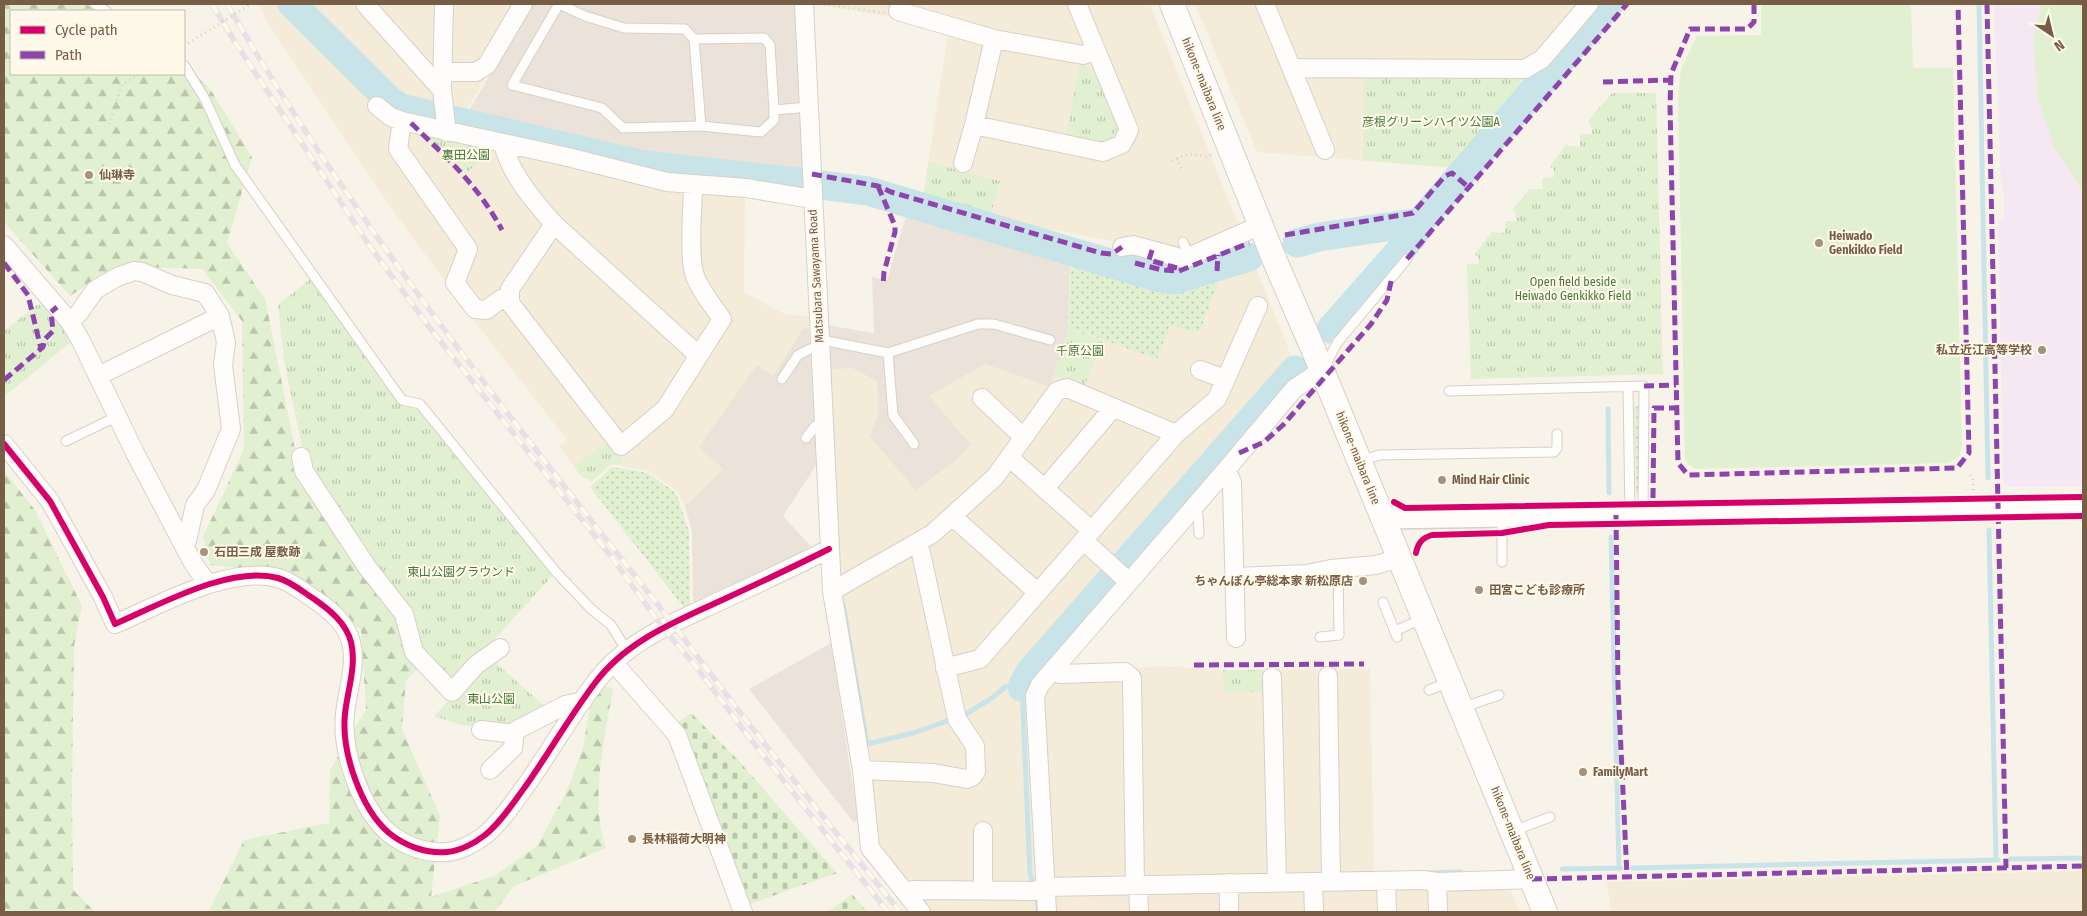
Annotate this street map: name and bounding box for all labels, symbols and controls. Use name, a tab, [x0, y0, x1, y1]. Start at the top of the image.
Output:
legend	[10, 10, 185, 75]
north arrow	[2027, 10, 2077, 60]
text: Cycle path	[55, 21, 118, 39]
street label: hikone-maibara line	[1179, 35, 1229, 133]
text: N	[2051, 36, 2067, 55]
text: Path	[55, 46, 82, 64]
park label: 彦根グリーンハイツ公園A	[1362, 115, 1500, 129]
park label: 裏田公園	[442, 148, 490, 162]
place label: 仙琳寺	[99, 168, 135, 182]
marker: 仙琳寺	[83, 169, 95, 181]
street label: Matsubara Sawayama Road	[806, 209, 826, 343]
place label: Heiwado Genkikko Field	[1829, 229, 1903, 257]
marker: Heiwado Genkikko Field	[1813, 237, 1825, 249]
park label: Open field beside Heiwado Genkikko Field	[1515, 275, 1631, 303]
place label: 私立近江高等学校	[1936, 343, 2032, 357]
park label: 千原公園	[1056, 344, 1104, 358]
marker: 私立近江高等学校	[2036, 344, 2048, 356]
street label: hikone-maibara line	[1333, 409, 1383, 507]
place label: Mind Hair Clinic	[1452, 473, 1530, 487]
marker: Mind Hair Clinic	[1436, 474, 1448, 486]
place label: 石田三成 屋敷跡	[214, 545, 301, 559]
marker: 石田三成 屋敷跡	[198, 546, 210, 558]
park label: 東山公園グラウンド	[407, 565, 515, 579]
place label: ちゃんぽん亭総本家 新松原店	[1195, 574, 1353, 588]
marker: ちゃんぽん亭総本家 新松原店	[1357, 575, 1369, 587]
place label: 田宮こども診療所	[1489, 583, 1585, 597]
marker: 田宮こども診療所	[1473, 584, 1485, 596]
park label: 東山公園	[467, 692, 515, 706]
place label: FamilyMart	[1593, 765, 1649, 779]
marker: FamilyMart	[1577, 766, 1589, 778]
street label: hikone-maibara line	[1488, 784, 1538, 882]
place label: 長林稲荷大明神	[642, 832, 726, 846]
marker: 長林稲荷大明神	[626, 833, 638, 845]

